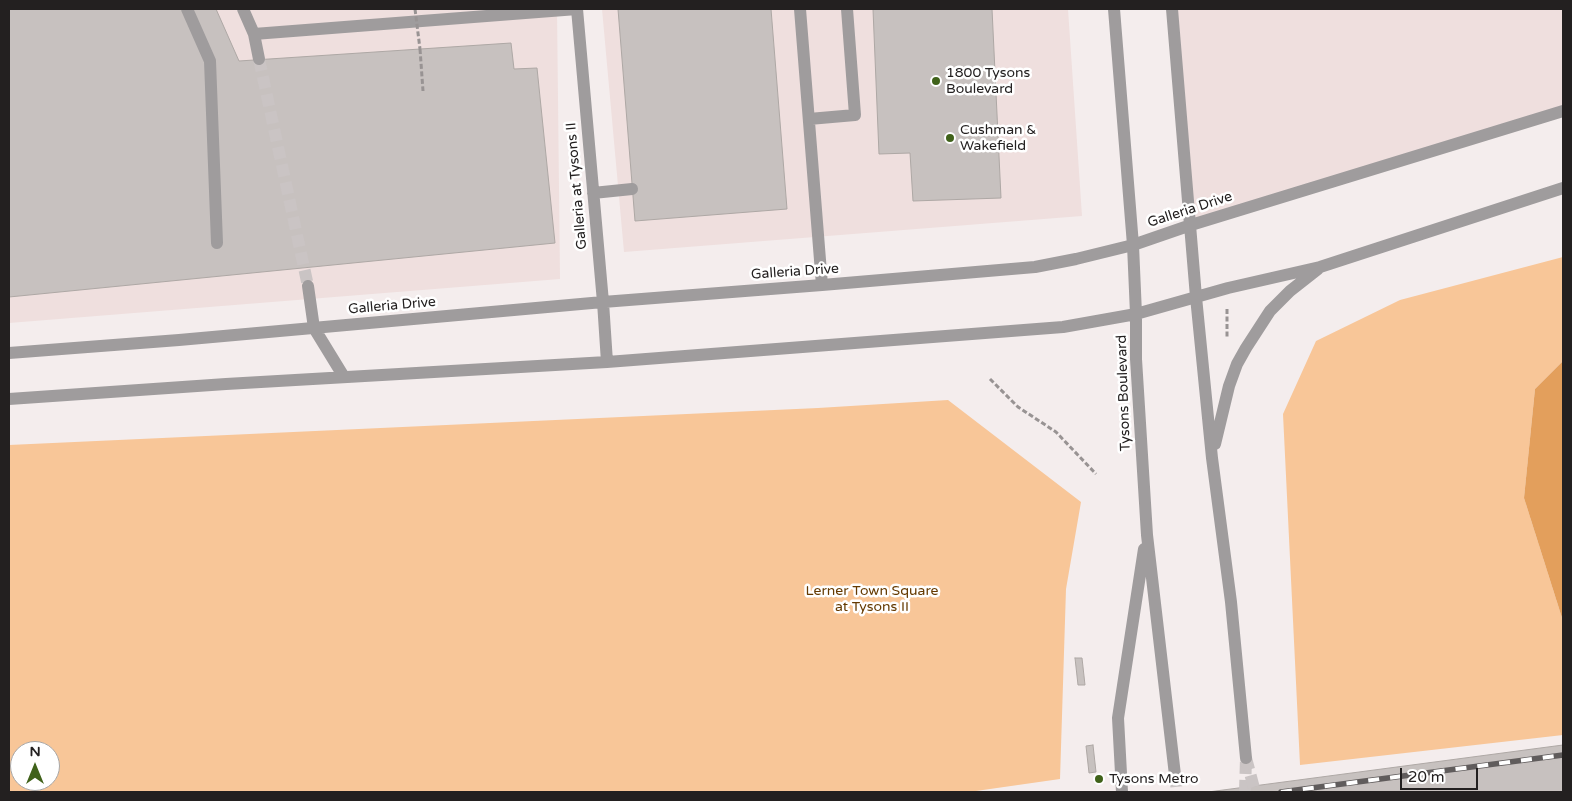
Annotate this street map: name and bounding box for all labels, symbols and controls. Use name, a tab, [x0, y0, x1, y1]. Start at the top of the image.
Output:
place label: 1800 Tysons Boulevard	[946, 65, 1030, 98]
marker: 1800 Tysons Boulevard	[930, 75, 942, 87]
street label: Galleria at Tysons II	[563, 122, 591, 250]
place label: Cushman & Wakefield	[960, 122, 1036, 154]
marker: Cushman & Wakefield	[944, 132, 956, 144]
street label: Galleria Drive	[1145, 188, 1235, 232]
street label: Galleria Drive	[750, 261, 840, 283]
street label: Galleria Drive	[347, 294, 437, 318]
street label: Tysons Boulevard	[1114, 335, 1134, 451]
park label: Lerner Town Square at Tysons II	[805, 583, 939, 616]
north arrow	[10, 741, 60, 791]
text: N	[29, 743, 41, 760]
scale bar	[1402, 758, 1480, 790]
text: 20 m	[1408, 768, 1445, 786]
place label: Tysons Metro	[1109, 771, 1198, 787]
marker: Tysons Metro	[1093, 773, 1105, 785]

